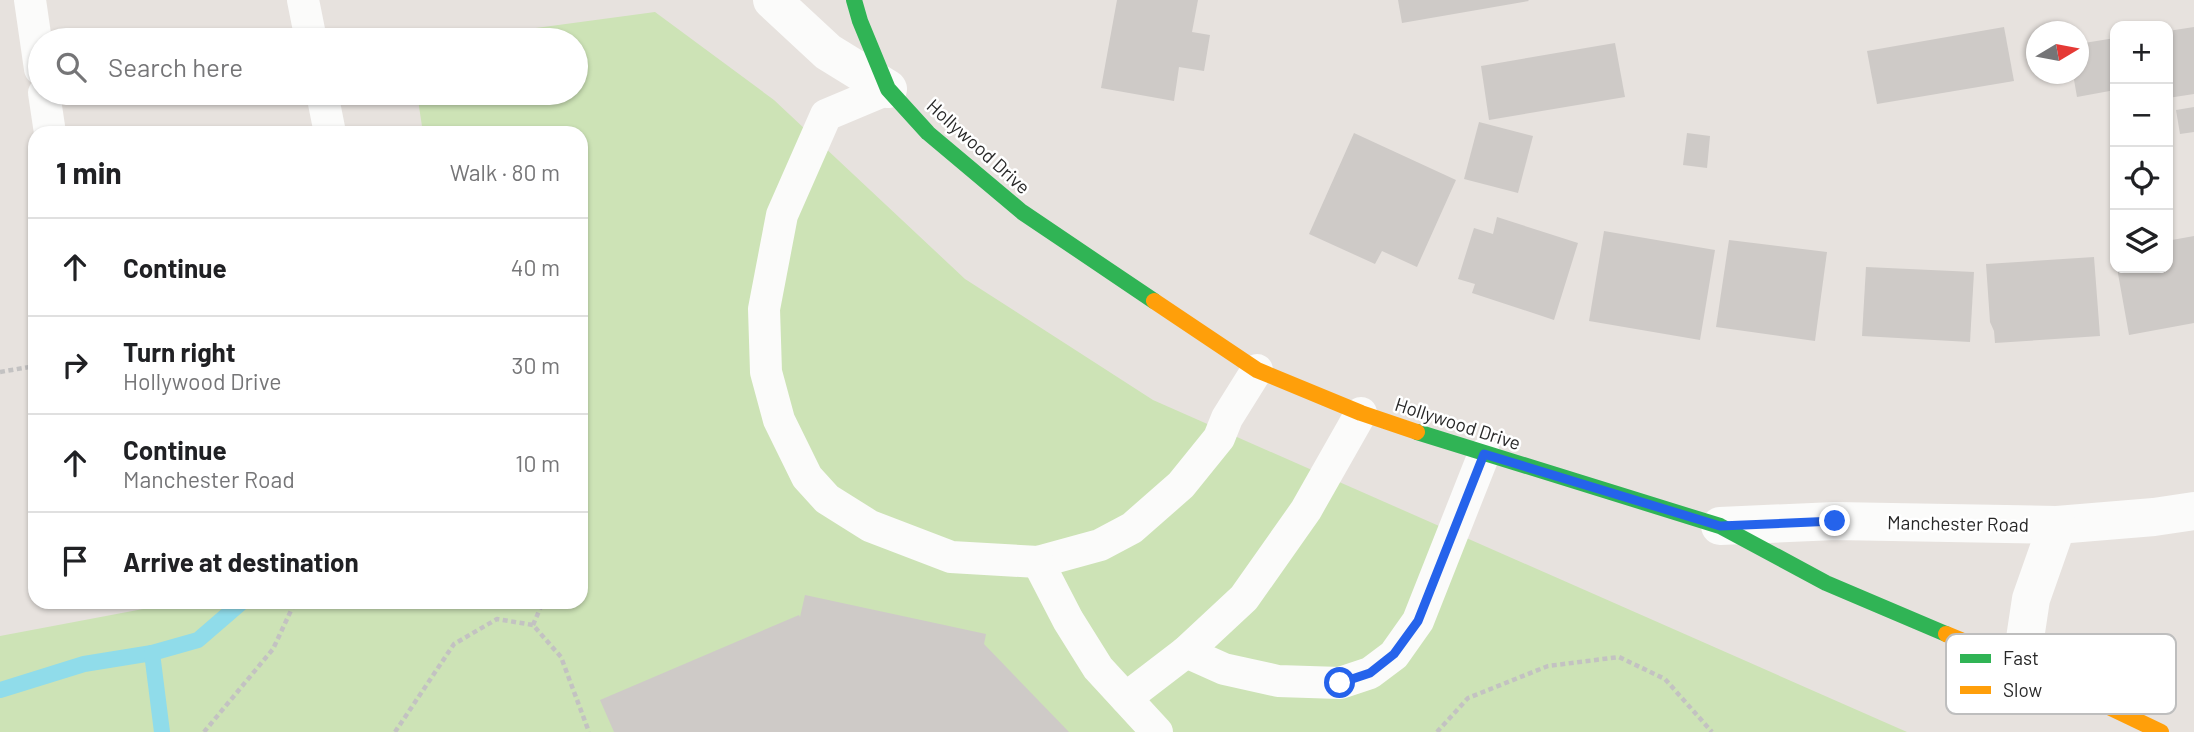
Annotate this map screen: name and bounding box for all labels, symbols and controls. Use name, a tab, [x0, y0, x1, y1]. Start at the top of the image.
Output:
north arrow	[2026, 21, 2089, 84]
map controls	[2110, 21, 2173, 273]
button: +	[2110, 21, 2173, 84]
search box	[28, 28, 588, 105]
icon: search	[52, 48, 90, 86]
text: Search here	[108, 51, 243, 82]
button: −	[2110, 84, 2173, 147]
street label: Hollywood Drive	[923, 94, 1035, 198]
button: locate	[2110, 147, 2173, 210]
text: 1 min	[56, 154, 122, 190]
text: Walk · 80 m	[450, 158, 560, 186]
button: layers	[2110, 210, 2173, 273]
icon: ahead	[56, 248, 94, 286]
text: Continue	[123, 252, 227, 283]
text: 40 m	[511, 253, 560, 281]
text: Turn right	[123, 336, 236, 367]
icon: right	[56, 346, 94, 384]
text: 30 m	[512, 351, 560, 379]
text: Hollywood Drive	[123, 367, 281, 395]
street label: Hollywood Drive	[1392, 392, 1524, 454]
text: Continue	[123, 434, 227, 465]
icon: ahead	[56, 444, 94, 482]
text: 10 m	[515, 449, 560, 477]
text: Manchester Road	[123, 465, 295, 493]
route end	[1819, 505, 1850, 536]
street label: Manchester Road	[1887, 510, 2029, 536]
icon: arrive	[56, 542, 94, 580]
text: Arrive at destination	[123, 546, 359, 577]
legend	[1946, 634, 2176, 714]
text: Fast	[2003, 646, 2039, 669]
route start	[1324, 667, 1355, 698]
text: Slow	[2003, 678, 2042, 701]

